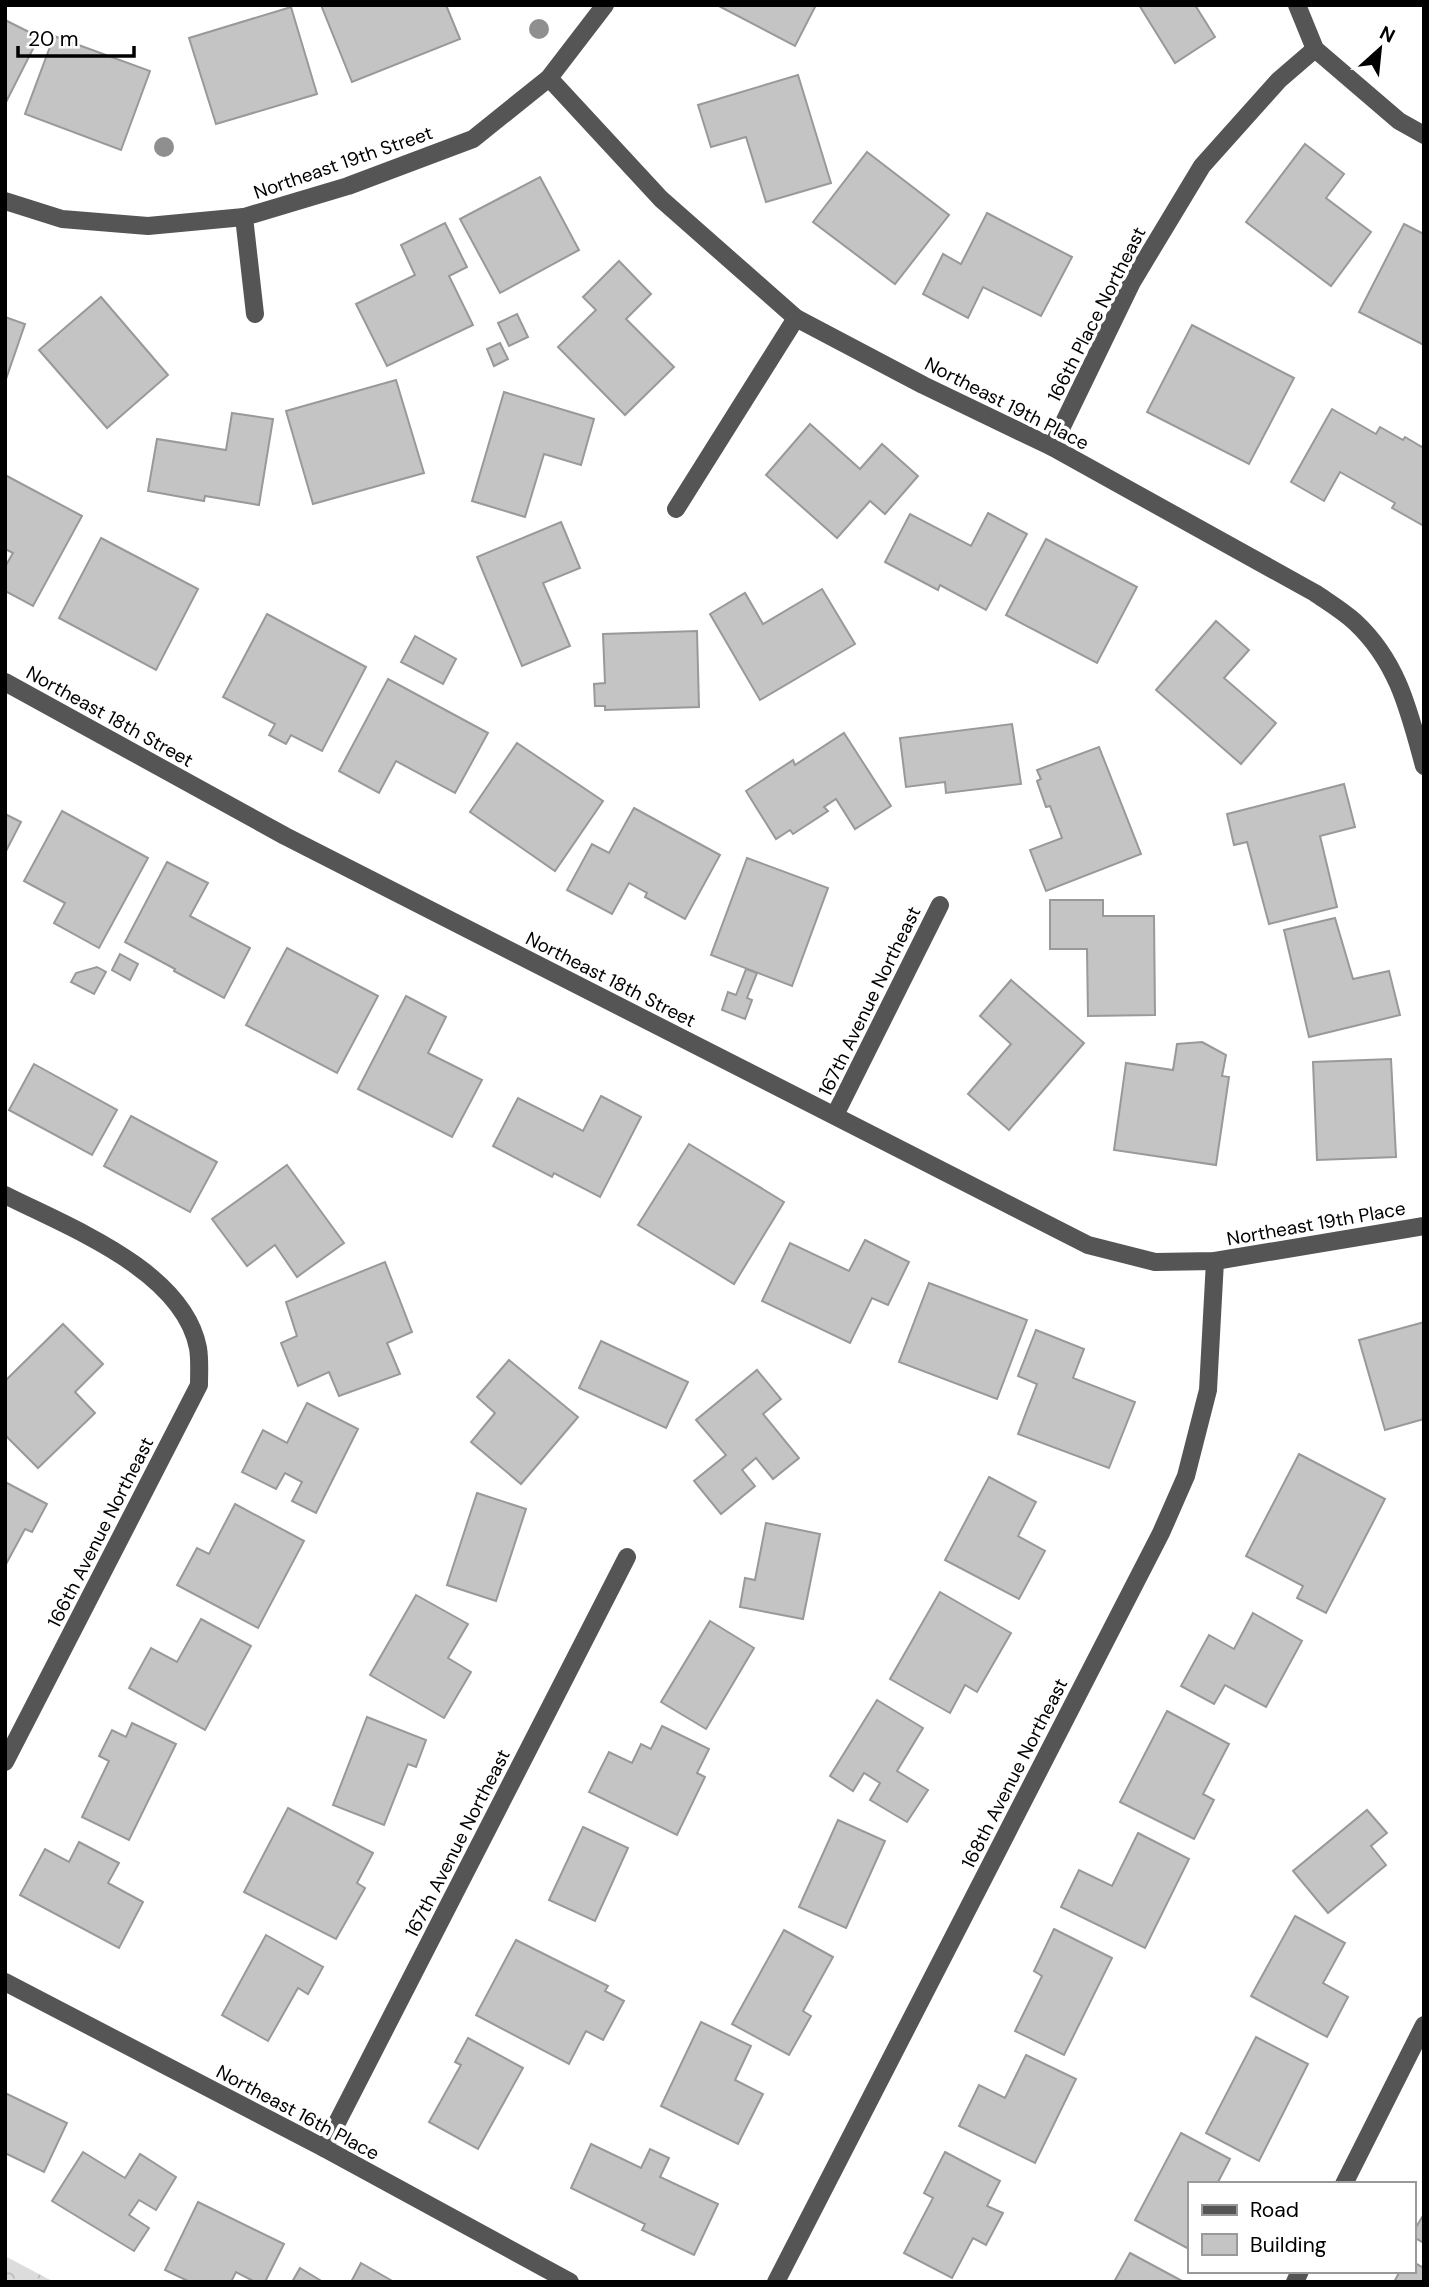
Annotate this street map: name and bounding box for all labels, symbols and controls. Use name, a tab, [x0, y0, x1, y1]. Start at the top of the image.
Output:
scale bar	[18, 14, 133, 58]
north arrow	[1345, 14, 1415, 84]
text: N	[1376, 20, 1399, 49]
text: 20 m	[28, 25, 79, 53]
street label: Northeast 19th Street	[250, 120, 436, 205]
street label: 166th Place Northeast	[1041, 223, 1151, 406]
street label: Northeast 19th Place	[920, 351, 1093, 456]
street label: Northeast 18th Street	[22, 660, 198, 773]
street label: 167th Avenue Northeast	[813, 902, 926, 1100]
street label: Northeast 18th Street	[522, 926, 700, 1033]
street label: Northeast 19th Place	[1225, 1195, 1407, 1252]
street label: 166th Avenue Northeast	[42, 1433, 159, 1632]
street label: 168th Avenue Northeast	[956, 1674, 1073, 1872]
street label: 167th Avenue Northeast	[399, 1745, 516, 1942]
street label: Northeast 16th Place	[212, 2059, 384, 2166]
legend	[1188, 2182, 1415, 2273]
text: Road	[1250, 2196, 1299, 2224]
text: Building	[1250, 2231, 1327, 2259]

